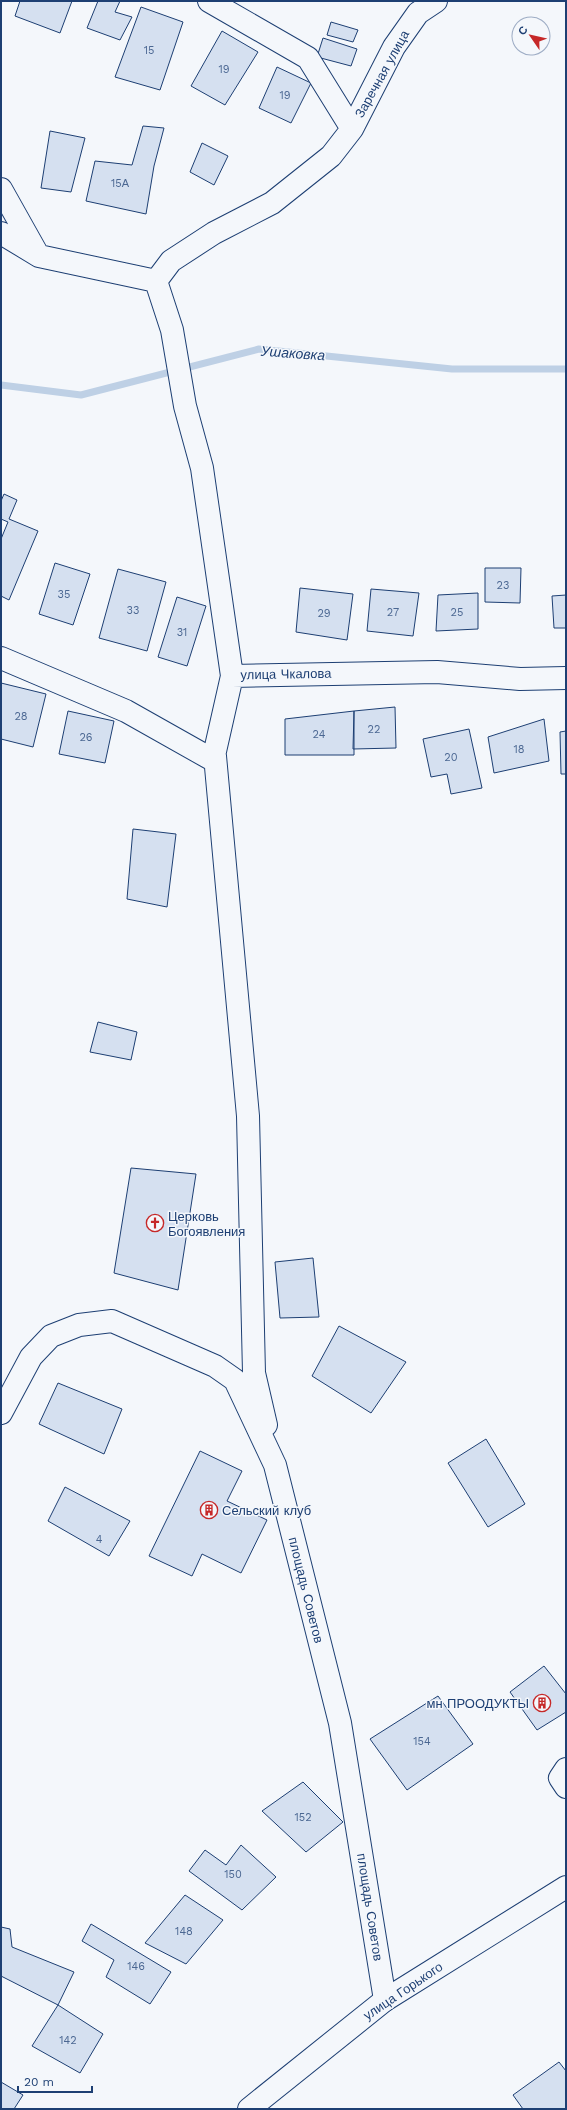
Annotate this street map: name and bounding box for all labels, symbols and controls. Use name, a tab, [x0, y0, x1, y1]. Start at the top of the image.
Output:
north arrow	[511, 16, 551, 56]
text: С	[516, 24, 531, 38]
street label: Заречная улица	[352, 27, 413, 120]
house number: 15	[144, 44, 154, 57]
house number: 19	[218, 63, 230, 76]
house number: 19	[279, 89, 291, 102]
house number: 15А	[111, 177, 130, 190]
water label: Ушаковка	[259, 343, 326, 363]
house number: 23	[497, 579, 509, 592]
house number: 35	[58, 588, 70, 601]
house number: 33	[127, 604, 139, 617]
house number: 27	[387, 606, 399, 619]
house number: 25	[451, 606, 463, 619]
house number: 29	[317, 607, 331, 620]
house number: 31	[177, 626, 187, 639]
street label: улица Чкалова	[240, 666, 332, 682]
house number: 28	[14, 710, 28, 723]
house number: 22	[368, 723, 380, 736]
house number: 24	[313, 728, 326, 741]
house number: 26	[79, 731, 93, 744]
house number: 18	[513, 743, 525, 756]
house number: 20	[444, 751, 458, 764]
place label: Церковь Богоявления	[168, 1209, 245, 1239]
church icon: Церковь Богоявления	[145, 1213, 165, 1233]
building icon: Сельский клуб	[199, 1500, 219, 1520]
place label: Сельский клуб	[222, 1503, 311, 1518]
house number: 4	[96, 1533, 103, 1546]
street label: площадь Советов	[286, 1535, 326, 1645]
building icon: мн ПРООДУКТЫ	[532, 1693, 552, 1713]
place label: мн ПРООДУКТЫ	[427, 1696, 529, 1711]
house number: 154	[413, 1735, 431, 1748]
house number: 152	[294, 1811, 312, 1824]
street label: площадь Советов	[354, 1852, 386, 1962]
house number: 150	[224, 1868, 242, 1881]
house number: 148	[175, 1925, 193, 1938]
street label: улица Горького	[361, 1959, 445, 2023]
house number: 146	[127, 1960, 145, 1973]
house number: 142	[59, 2034, 77, 2047]
scale bar	[18, 2068, 92, 2094]
text: 20 m	[24, 2075, 54, 2089]

